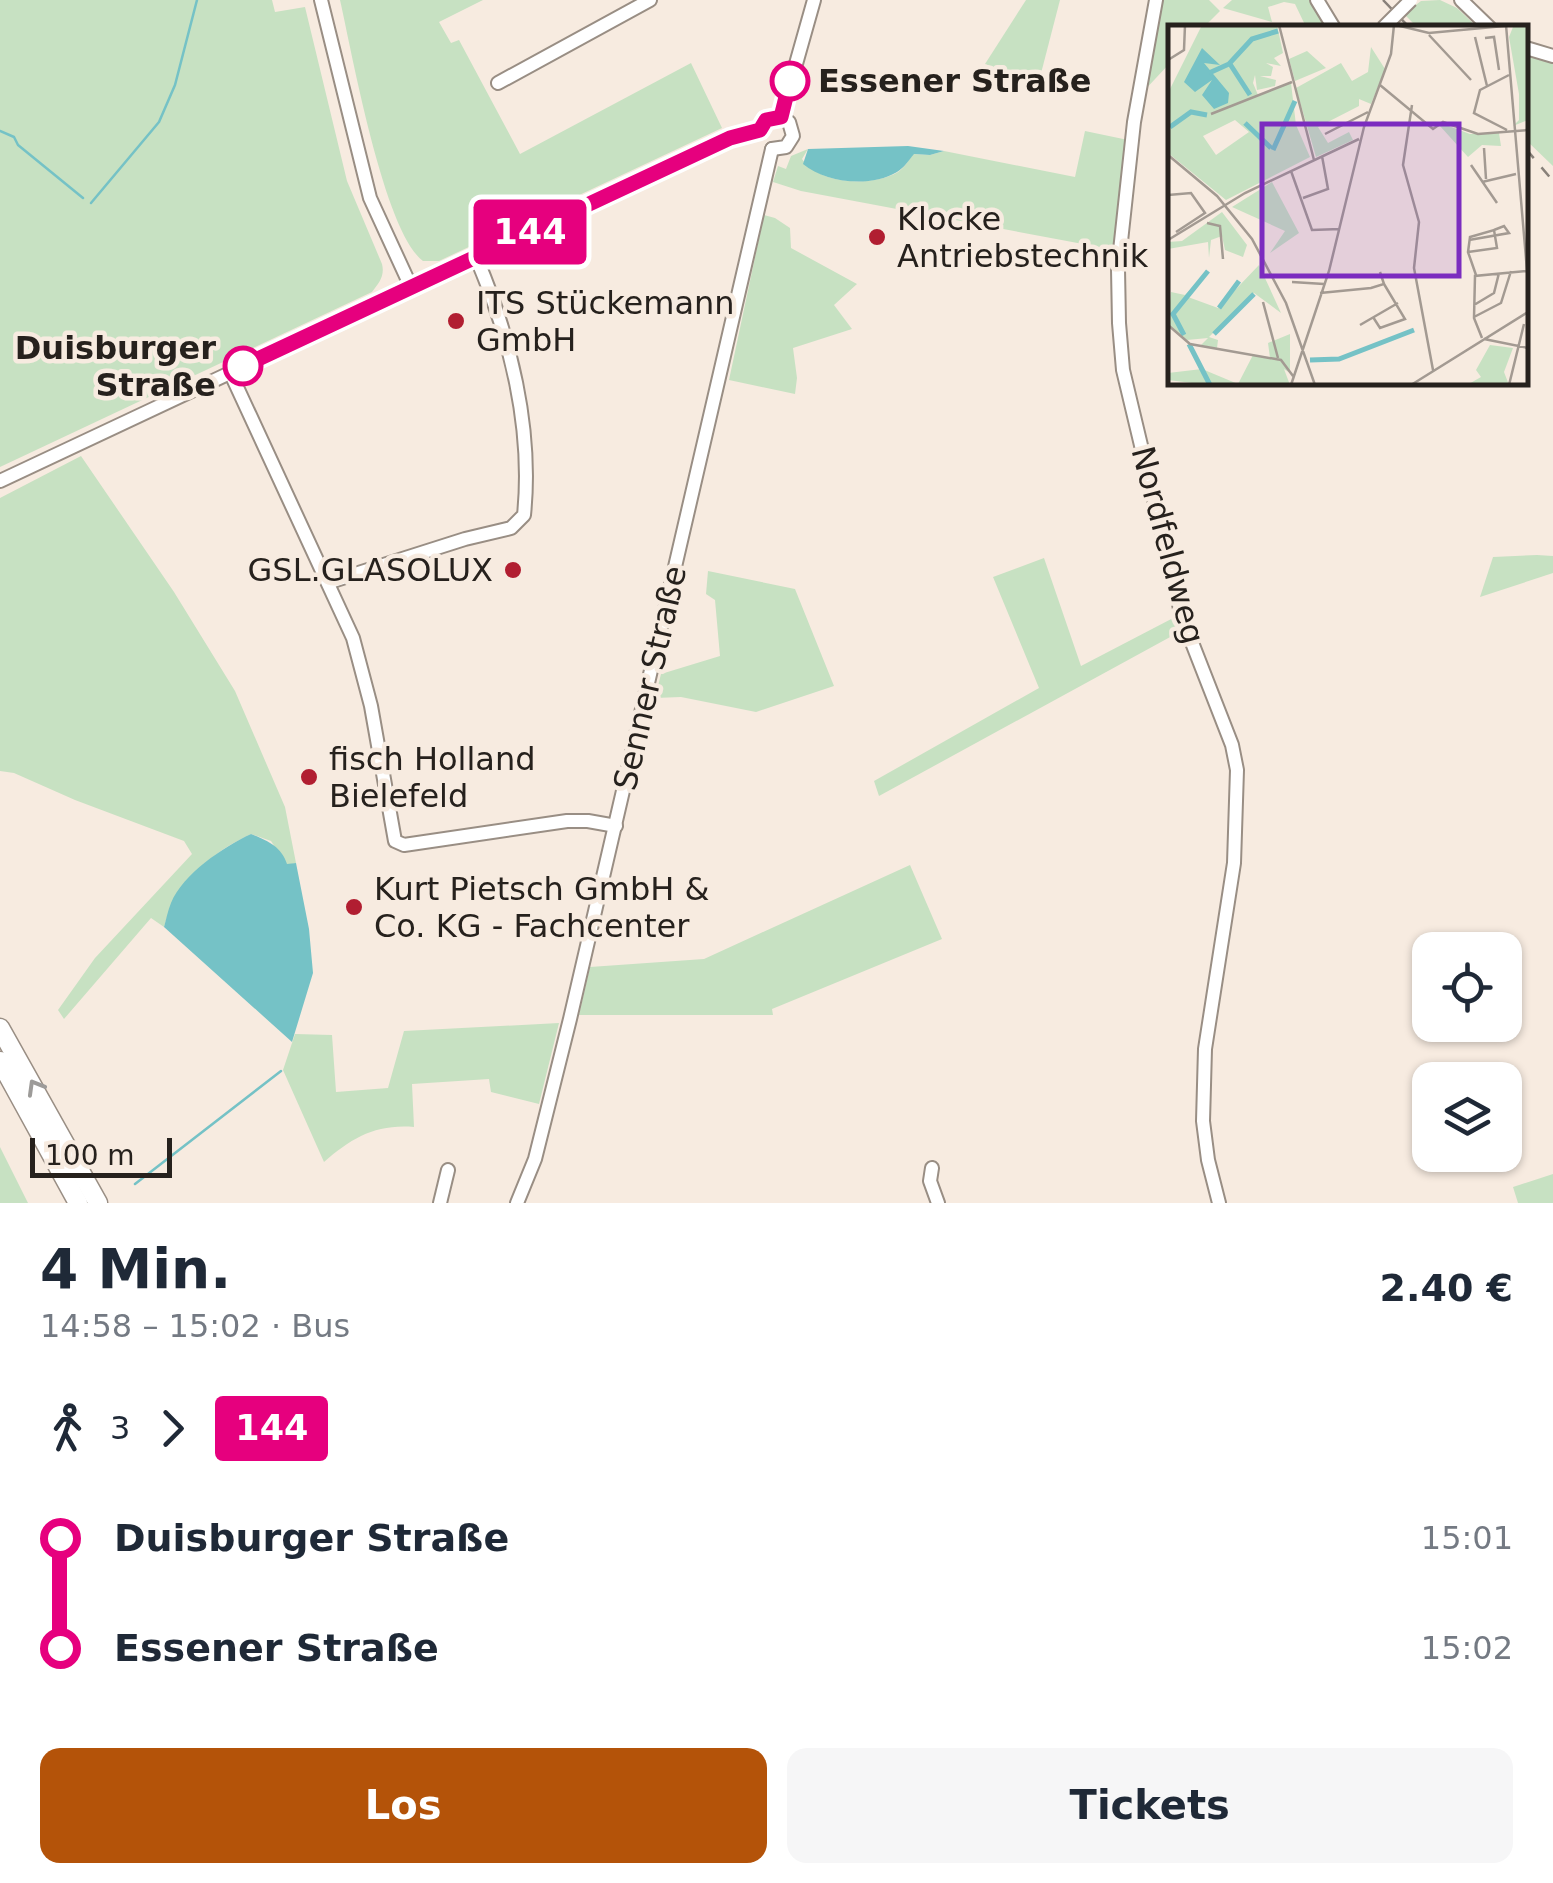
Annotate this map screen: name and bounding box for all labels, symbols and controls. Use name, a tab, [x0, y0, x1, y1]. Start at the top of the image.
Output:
inset map	[1168, 25, 1528, 385]
marker: Essener Straße	[771, 62, 809, 100]
place label: Essener Straße	[818, 62, 1092, 100]
line badge: 144	[472, 200, 588, 264]
place label: Klocke Antriebstechnik	[897, 200, 1149, 275]
text: 144	[493, 212, 567, 252]
marker: Klocke Antriebstechnik	[866, 226, 888, 248]
place label: ITS Stückemann GmbH	[476, 284, 735, 359]
marker: ITS Stückemann GmbH	[445, 310, 467, 332]
place label: Duisburger Straße	[15, 329, 216, 404]
marker: Duisburger Straße	[224, 347, 262, 385]
street label: Nordfeldweg	[1123, 442, 1213, 648]
place label: GSL.GLASOLUX	[248, 551, 493, 589]
marker: GSL.GLASOLUX	[502, 559, 524, 581]
street label: Senner Straße	[606, 562, 694, 794]
place label: fisch Holland Bielefeld	[329, 740, 536, 815]
marker: fisch Holland Bielefeld	[298, 766, 320, 788]
place label: Kurt Pietsch GmbH & Co. KG - Fachcenter	[374, 870, 709, 945]
marker: Kurt Pietsch GmbH & Co. KG - Fachcenter	[343, 896, 365, 918]
map controls	[1412, 932, 1522, 1172]
button: locate	[1412, 932, 1522, 1042]
button: layers	[1412, 1062, 1522, 1172]
one-way arrow	[28, 1079, 48, 1097]
scale bar	[30, 1133, 172, 1178]
text: 100 m	[45, 1139, 135, 1172]
text: 4 Min.	[40, 1237, 231, 1301]
text: 2.40 €	[1380, 1266, 1513, 1310]
text: 14:58 – 15:02 · Bus	[40, 1307, 350, 1345]
icon: walk	[40, 1401, 95, 1456]
icon: forward	[145, 1401, 200, 1456]
text: 144	[235, 1408, 308, 1448]
text: 3	[110, 1409, 130, 1447]
text: Duisburger Straße	[114, 1516, 509, 1560]
text: 15:01	[1421, 1519, 1513, 1557]
text: Essener Straße	[114, 1626, 439, 1670]
text: 15:02	[1421, 1629, 1513, 1667]
button: Los	[40, 1748, 767, 1863]
button: Tickets	[787, 1748, 1513, 1863]

